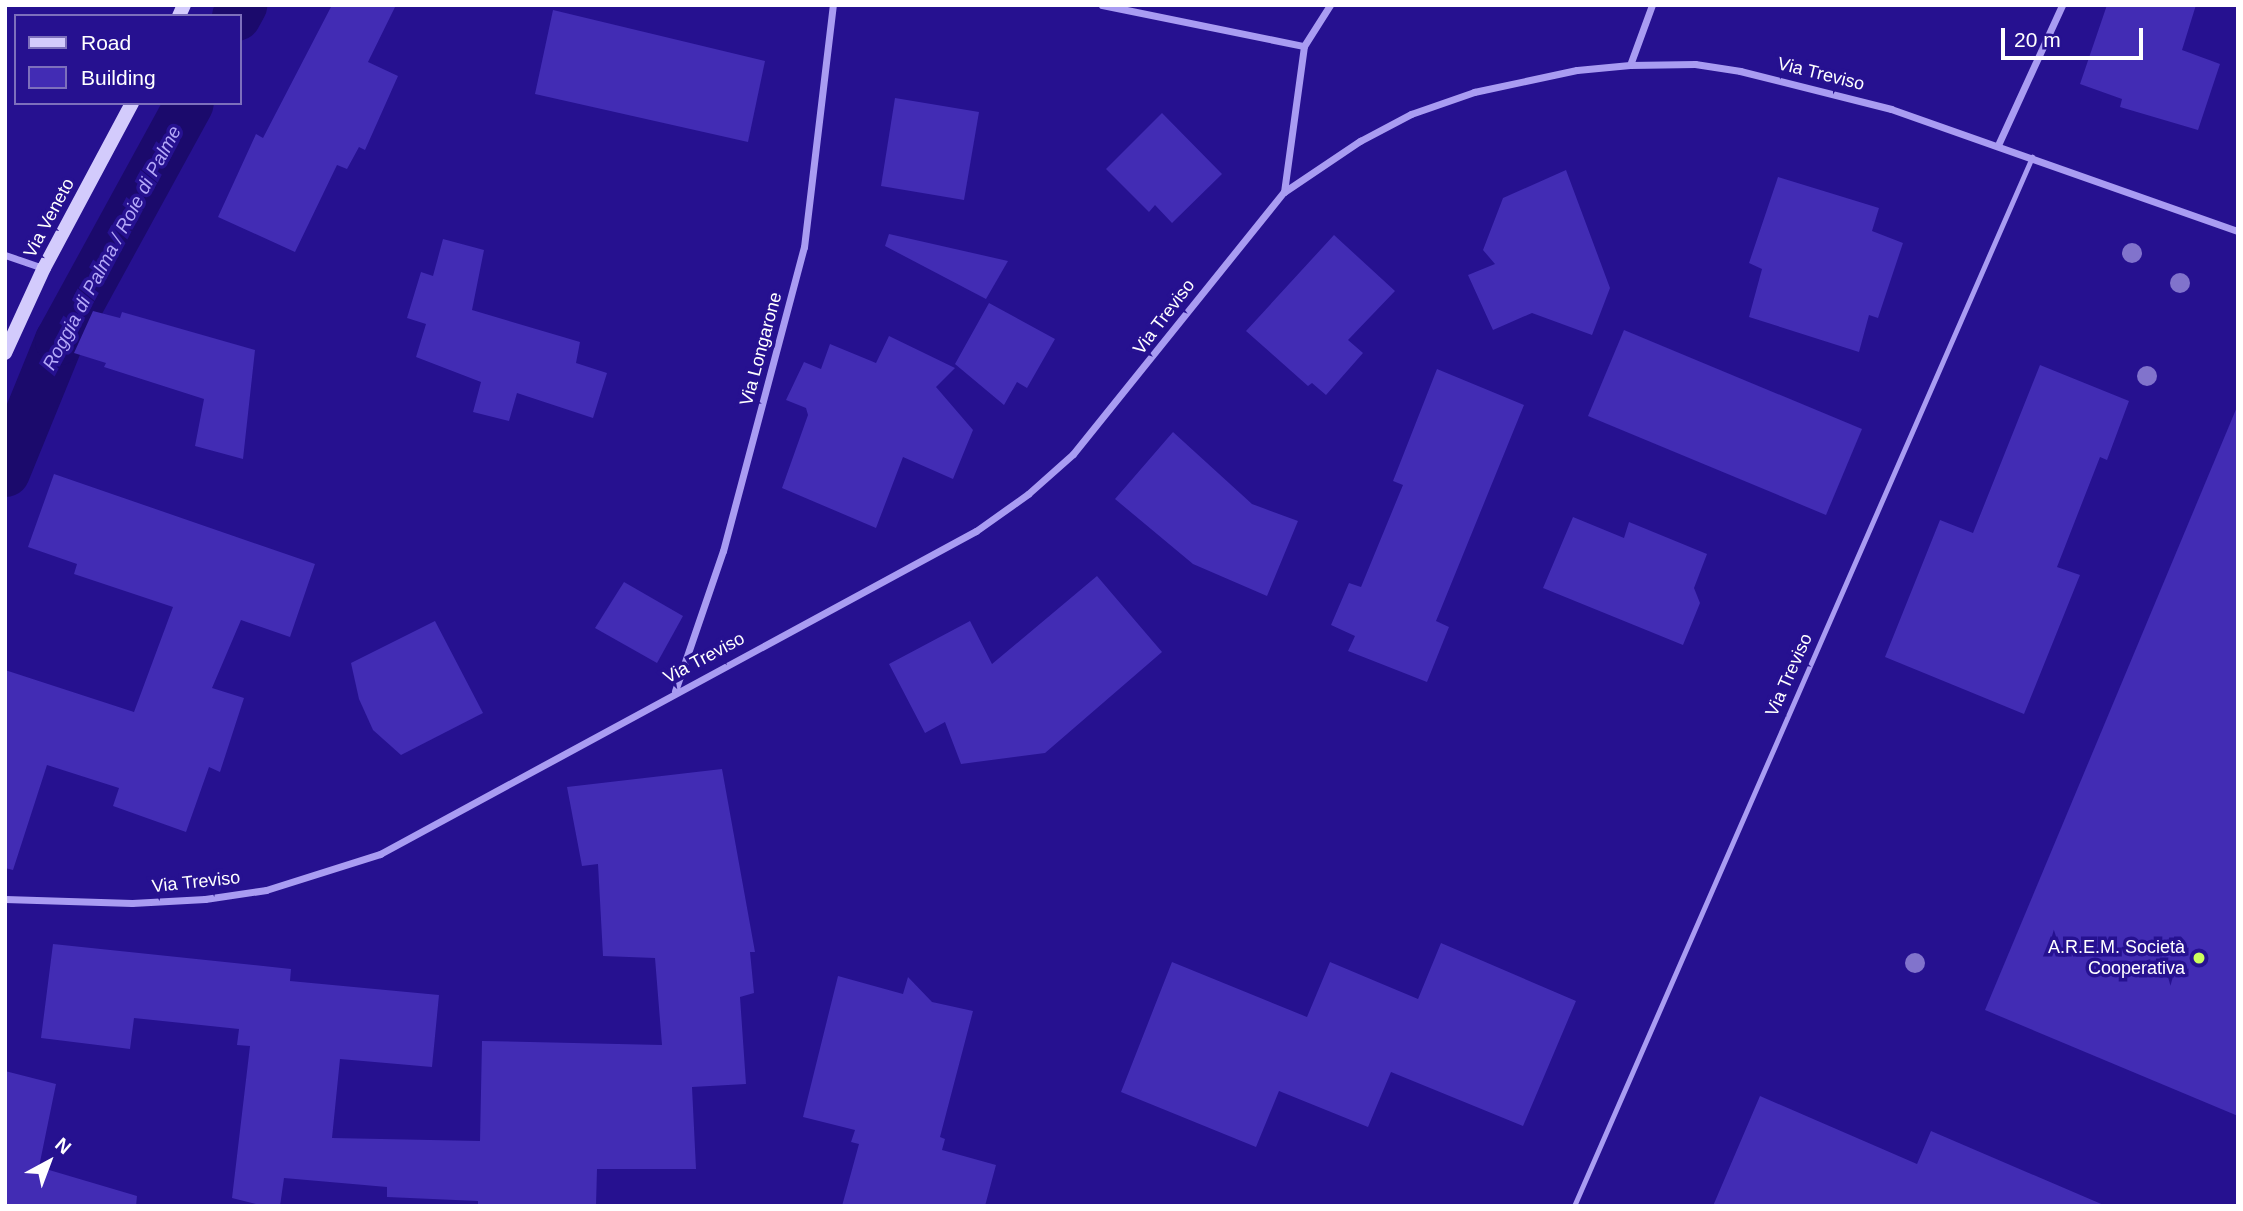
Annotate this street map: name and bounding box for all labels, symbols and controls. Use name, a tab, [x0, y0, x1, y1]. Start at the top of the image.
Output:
legend	[14, 14, 242, 105]
scale bar	[2005, 14, 2147, 58]
text: 20 m	[2014, 28, 2061, 51]
text: Road	[81, 31, 131, 54]
street label: Via Treviso	[1775, 53, 1867, 95]
text: Building	[81, 66, 156, 89]
water label: Roggia di Palma / Roie di Palme	[38, 122, 186, 374]
street label: Via Veneto	[19, 175, 79, 261]
street label: Via Treviso	[1129, 275, 1199, 359]
street label: Via Longarone	[735, 290, 787, 408]
street label: Via Treviso	[660, 628, 748, 688]
street label: Via Treviso	[1761, 630, 1817, 720]
street label: Via Treviso	[151, 867, 241, 897]
place label: A.R.E.M. Società Cooperativa	[2048, 937, 2185, 979]
marker: A.R.E.M. Società Cooperativa	[2191, 950, 2207, 966]
north arrow	[14, 1127, 84, 1197]
text: N	[51, 1133, 75, 1158]

